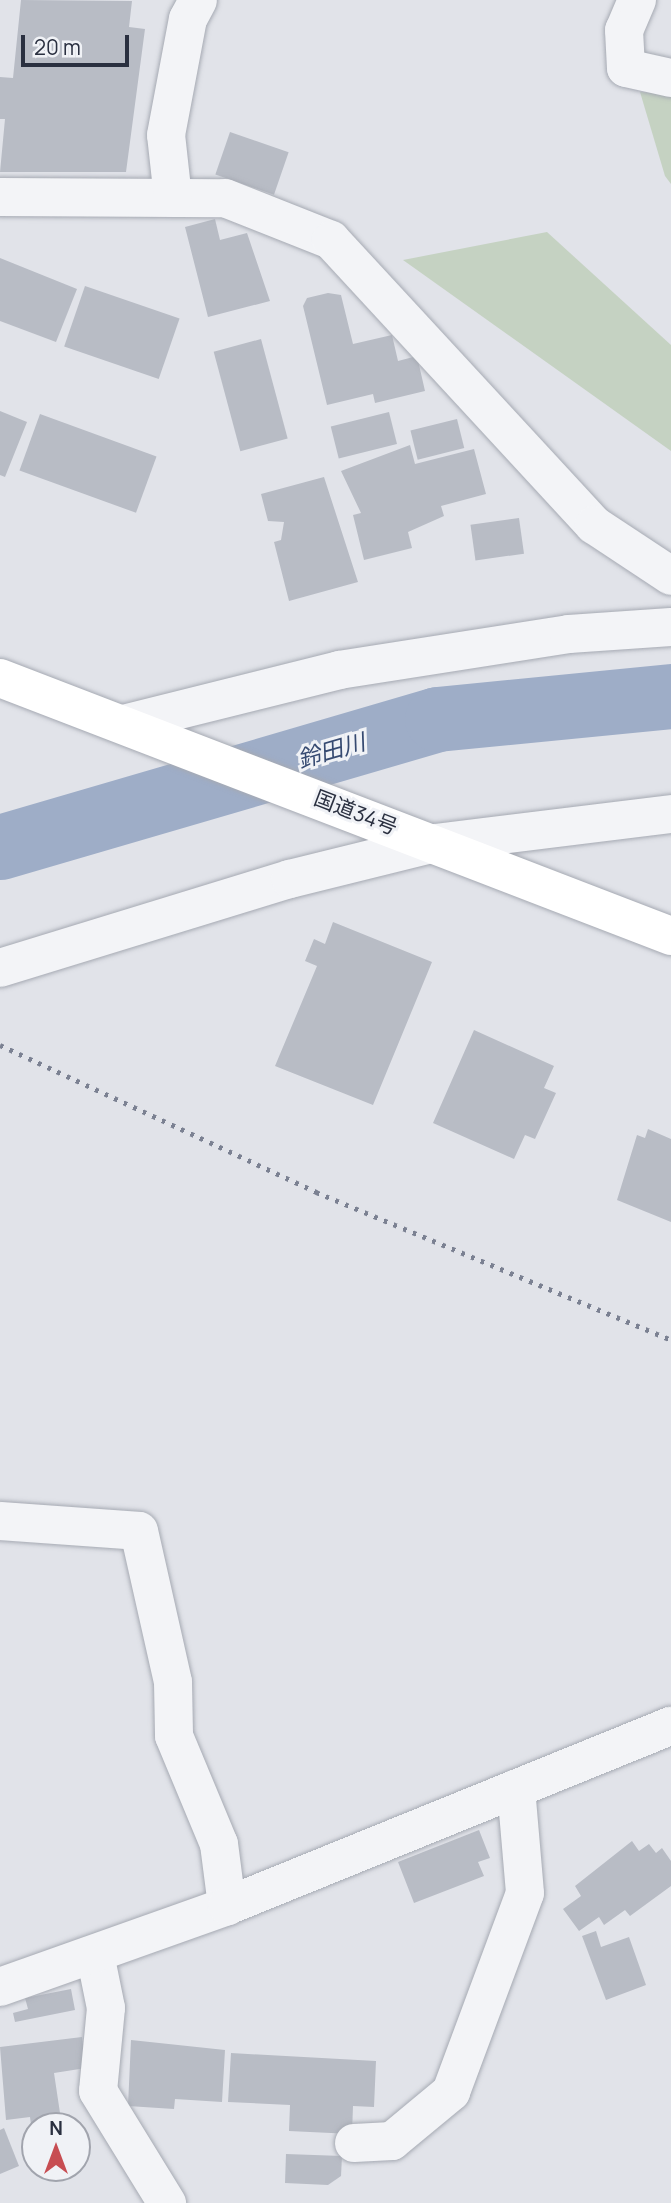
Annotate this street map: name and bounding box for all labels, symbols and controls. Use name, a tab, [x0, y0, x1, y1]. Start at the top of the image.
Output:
scale bar	[24, 21, 133, 65]
text: 20 m	[34, 33, 81, 61]
water label: 鈴田川	[294, 727, 368, 773]
street label: 国道34号	[311, 785, 401, 839]
north arrow	[21, 2112, 91, 2182]
text: N	[49, 2115, 63, 2141]

